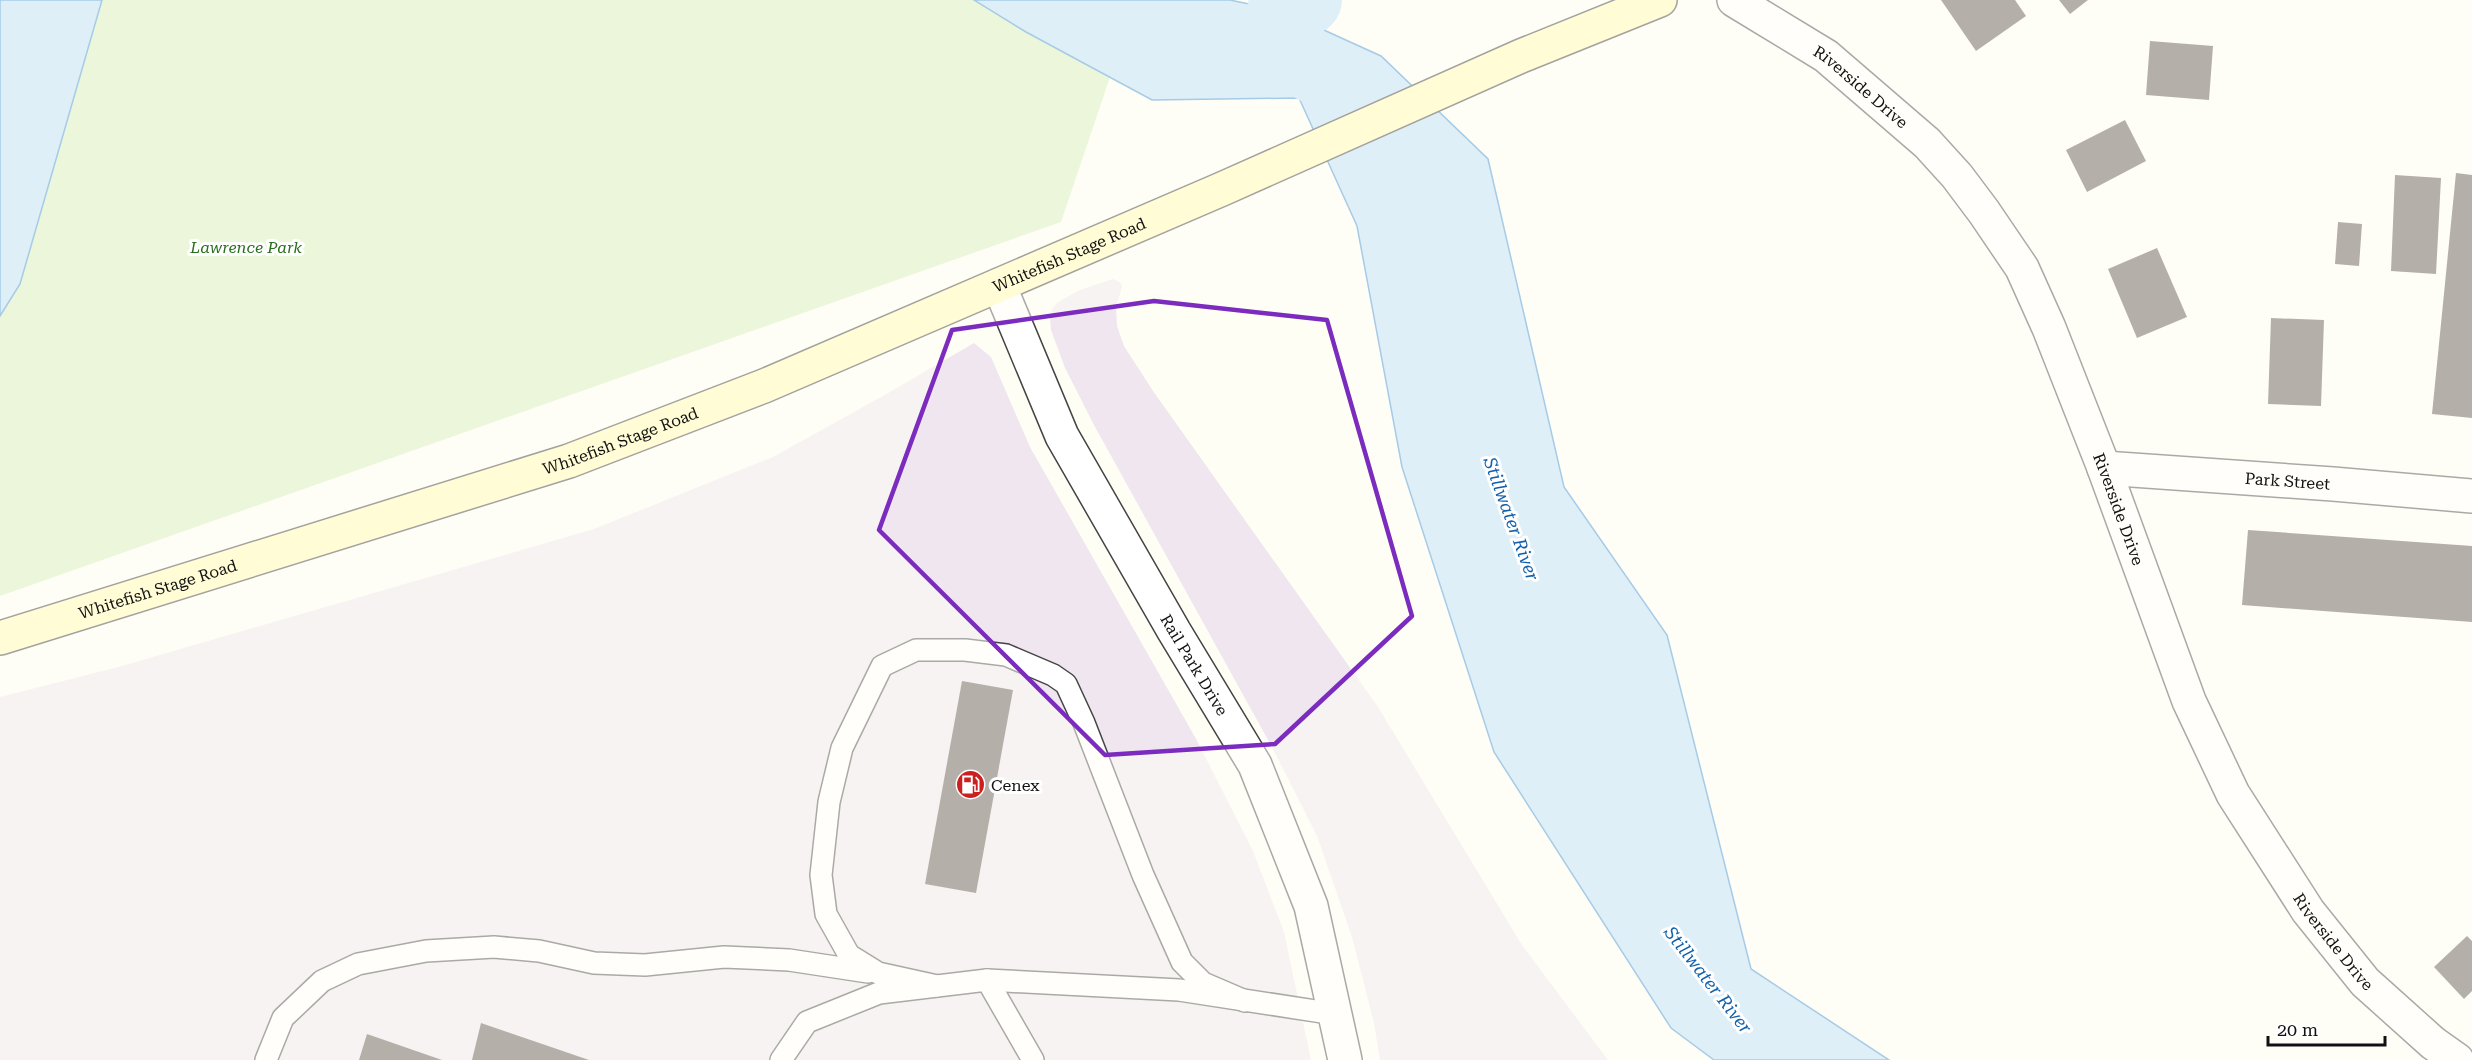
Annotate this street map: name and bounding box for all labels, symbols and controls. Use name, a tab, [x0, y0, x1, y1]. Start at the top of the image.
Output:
street label: Riverside Drive	[1810, 42, 1912, 133]
street label: Whitefish Stage Road	[990, 214, 1149, 296]
park label: Lawrence Park	[189, 238, 302, 257]
street label: Whitefish Stage Road	[540, 403, 701, 479]
street label: Riverside Drive	[2089, 450, 2148, 568]
water label: Stillwater River	[1479, 453, 1544, 584]
street label: Park Street	[2244, 469, 2331, 494]
street label: Whitefish Stage Road	[76, 556, 239, 623]
street label: Rail Park Drive	[1156, 611, 1232, 719]
fuel station icon: Cenex	[954, 769, 986, 801]
place label: Cenex	[991, 776, 1040, 795]
street label: Riverside Drive	[2289, 890, 2377, 995]
water label: Stillwater River	[1660, 921, 1757, 1038]
scale bar	[2268, 1009, 2385, 1047]
text: 20 m	[2277, 1019, 2318, 1040]

